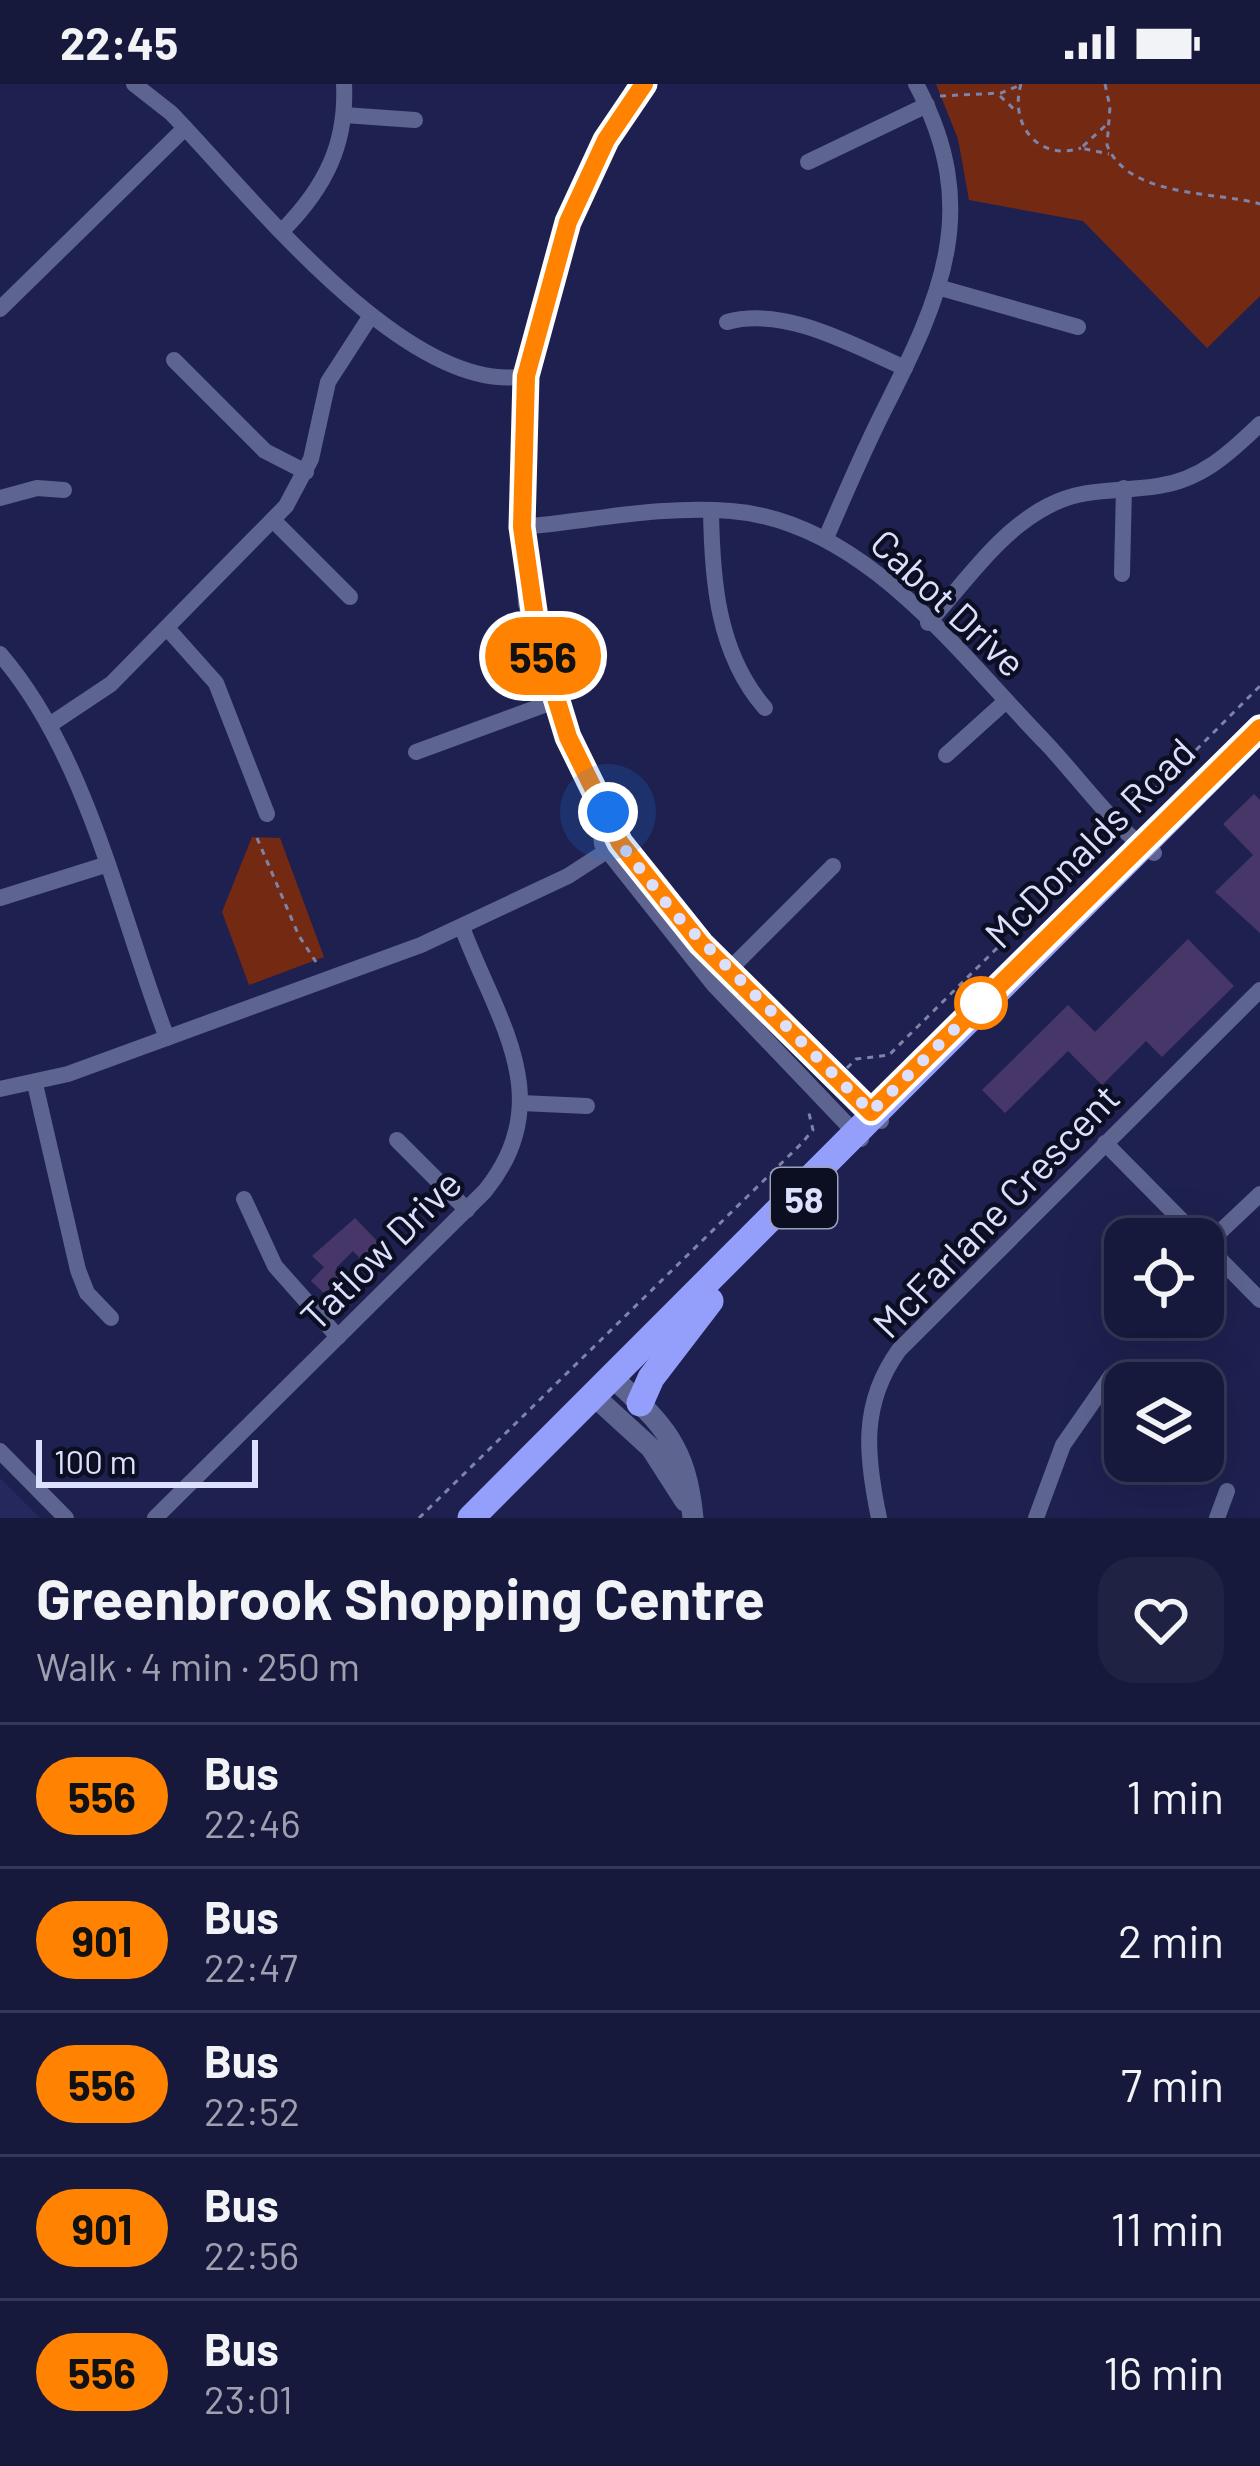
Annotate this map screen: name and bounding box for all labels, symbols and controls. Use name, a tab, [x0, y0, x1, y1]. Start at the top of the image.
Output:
text: 22:45	[60, 15, 178, 69]
street label: Cabot Drive	[862, 519, 1036, 685]
line badge: 556	[474, 617, 612, 695]
text: 556	[509, 631, 577, 681]
street label: McDonalds Road	[974, 727, 1204, 957]
your location	[578, 782, 638, 842]
unlabelled marker	[956, 978, 1006, 1028]
street label: McFarlane Crescent	[862, 1073, 1128, 1347]
street label: Tatlow Drive	[290, 1159, 470, 1339]
road number: 58	[771, 1168, 837, 1228]
map controls	[1104, 1218, 1224, 1482]
button: locate	[1104, 1218, 1224, 1338]
button: layers	[1104, 1362, 1224, 1482]
scale bar	[36, 1434, 258, 1487]
text: 100 m	[54, 1441, 137, 1481]
button: heart	[1098, 1557, 1224, 1683]
text: Greenbrook Shopping Centre	[36, 1563, 765, 1631]
text: Walk · 4 min · 250 m	[36, 1642, 360, 1689]
text: Bus	[204, 1745, 279, 1799]
text: 1 min	[1126, 1769, 1224, 1823]
text: 556	[68, 1771, 136, 1821]
text: 22:46	[204, 1799, 301, 1846]
text: Bus	[204, 1889, 279, 1943]
text: 2 min	[1118, 1913, 1224, 1967]
text: 901	[72, 1915, 132, 1965]
text: 22:47	[204, 1943, 298, 1990]
text: Bus	[204, 2033, 279, 2087]
text: 7 min	[1121, 2057, 1224, 2111]
text: 556	[68, 2059, 136, 2109]
text: 22:52	[204, 2087, 300, 2134]
text: Bus	[204, 2177, 279, 2231]
text: 11 min	[1110, 2201, 1224, 2255]
text: 901	[72, 2203, 132, 2253]
text: 22:56	[204, 2231, 299, 2278]
text: Bus	[204, 2321, 279, 2375]
text: 16 min	[1103, 2345, 1224, 2399]
text: 556	[68, 2347, 136, 2397]
text: 23:01	[204, 2375, 293, 2422]

